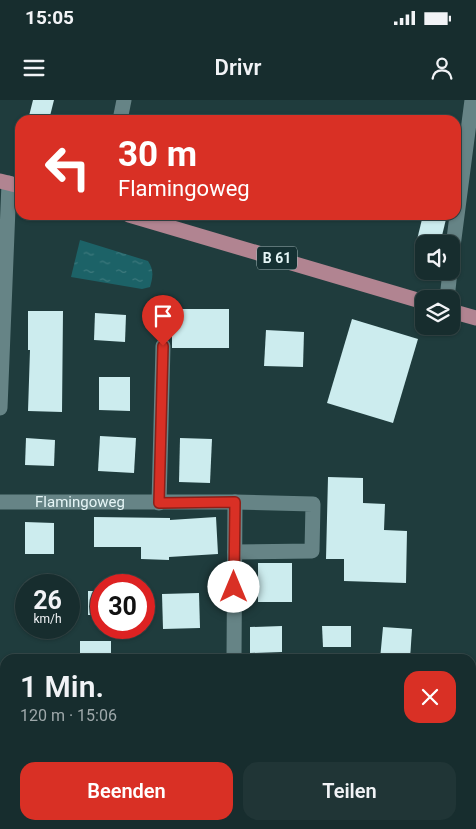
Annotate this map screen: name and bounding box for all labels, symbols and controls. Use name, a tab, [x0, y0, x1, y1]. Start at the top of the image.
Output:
text: 15:05	[25, 6, 74, 29]
icon: menu	[20, 54, 48, 82]
icon: person	[428, 54, 456, 82]
text: Drivr	[215, 55, 261, 80]
text: 30 m	[118, 134, 197, 175]
icon: left	[35, 135, 100, 200]
text: Flamingoweg	[118, 176, 250, 201]
map controls	[415, 235, 460, 335]
button: sound	[415, 235, 460, 280]
road number: B 61	[257, 246, 297, 270]
button: layers	[415, 290, 460, 335]
pin	[142, 295, 184, 346]
icon: arrive	[149, 302, 177, 330]
street label: Flamingoweg	[35, 493, 125, 511]
position arrow	[207, 560, 259, 612]
speed limit sign: 30	[90, 574, 155, 639]
text: 26	[33, 586, 62, 615]
text: km/h	[33, 612, 62, 626]
text: 1 Min.	[20, 669, 104, 704]
button: close	[404, 671, 456, 723]
text: 120 m · 15:06	[20, 706, 117, 725]
button: Beenden	[20, 762, 233, 820]
button: Teilen	[243, 762, 456, 820]

